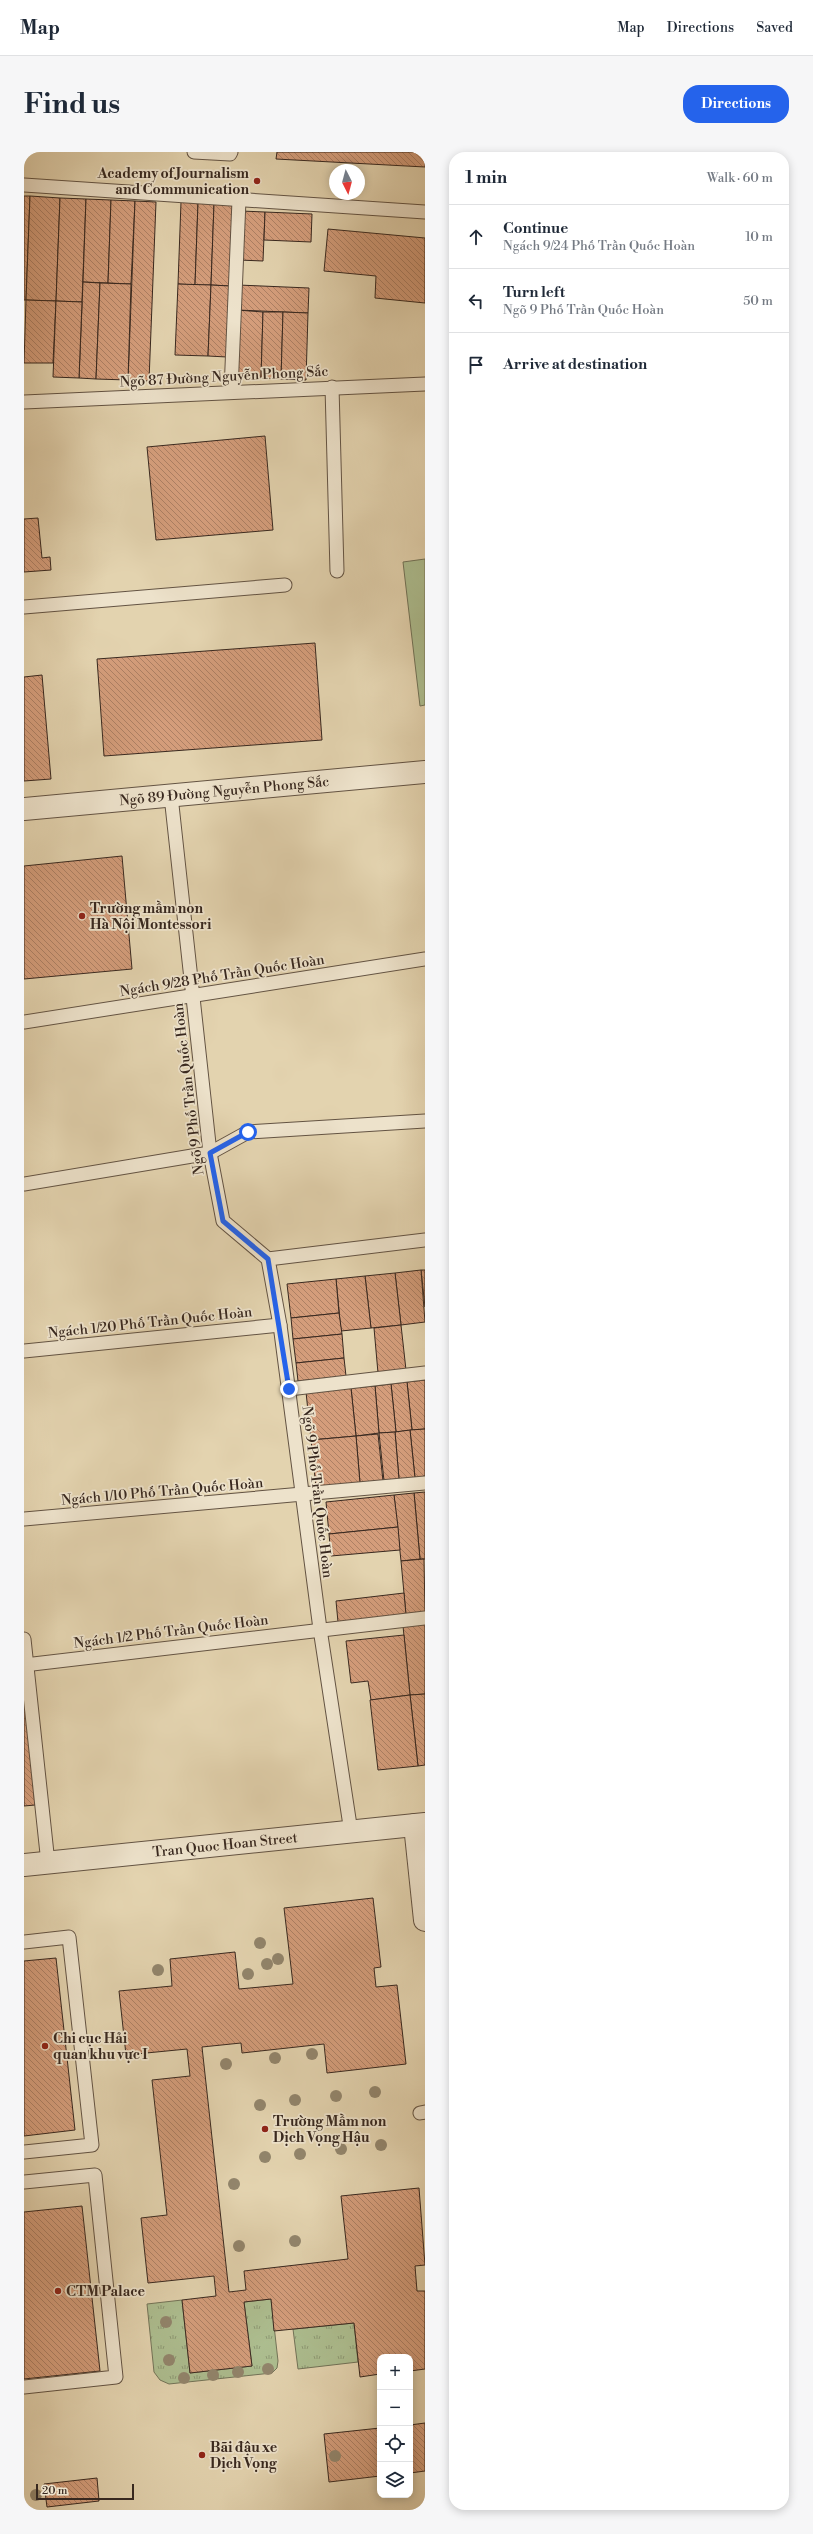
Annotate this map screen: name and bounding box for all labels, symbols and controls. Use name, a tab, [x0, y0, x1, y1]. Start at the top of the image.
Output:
text: Map	[20, 16, 60, 40]
text: Map	[617, 19, 645, 37]
text: Directions	[667, 19, 734, 37]
text: Saved	[756, 19, 793, 37]
button: Directions	[683, 85, 789, 123]
text: Find us	[24, 87, 120, 122]
north arrow	[329, 164, 365, 200]
place label: Academy of Journalism and Communication	[97, 165, 249, 199]
text: 1 min	[465, 167, 507, 189]
text: Walk · 60 m	[707, 170, 773, 186]
marker: Academy of Journalism and Communication	[252, 176, 262, 186]
text: Continue	[503, 219, 568, 238]
icon: ahead	[465, 226, 487, 248]
text: 10 m	[745, 229, 773, 245]
text: Ngách 9/24 Phố Trần Quốc Hoàn	[503, 238, 695, 254]
text: Turn left	[503, 283, 565, 302]
icon: left	[465, 290, 487, 312]
text: 50 m	[743, 293, 773, 309]
text: Ngõ 9 Phố Trần Quốc Hoàn	[503, 302, 664, 318]
icon: arrive	[465, 354, 487, 376]
text: Arrive at destination	[503, 355, 647, 374]
street label: Ngõ 87 Đường Nguyễn Phong Sắc	[119, 363, 329, 391]
street label: Ngõ 89 Đường Nguyễn Phong Sắc	[118, 773, 330, 810]
place label: Trường mầm non Hà Nội Montessori	[90, 900, 212, 934]
marker: Trường mầm non Hà Nội Montessori	[77, 911, 87, 921]
street label: Ngách 9/28 Phố Trần Quốc Hoàn	[119, 951, 326, 1001]
street label: Ngõ 9 Phố Trần Quốc Hoàn	[169, 1001, 208, 1176]
route start	[239, 1123, 257, 1141]
street label: Ngách 1/20 Phố Trần Quốc Hoàn	[47, 1303, 254, 1343]
route end	[280, 1380, 298, 1398]
street label: Ngõ 9 Phố Trần Quốc Hoàn	[298, 1405, 337, 1580]
street label: Ngách 1/10 Phố Trần Quốc Hoàn	[60, 1474, 265, 1510]
street label: Ngách 1/2 Phố Trần Quốc Hoàn	[73, 1611, 270, 1653]
street label: Tran Quoc Hoan Street	[152, 1829, 299, 1862]
place label: Chi cục Hải quan khu vực I	[53, 2030, 148, 2064]
marker: Chi cục Hải quan khu vực I	[40, 2041, 50, 2051]
place label: Trường Mầm non Dịch Vọng Hậu	[273, 2113, 387, 2147]
marker: Trường Mầm non Dịch Vọng Hậu	[260, 2124, 270, 2134]
place label: CTM Palace	[66, 2283, 146, 2301]
marker: CTM Palace	[53, 2286, 63, 2296]
map controls	[377, 2354, 413, 2498]
button: +	[377, 2354, 413, 2390]
button: −	[377, 2390, 413, 2426]
button: locate	[377, 2426, 413, 2462]
place label: Bãi đậu xe Dịch Vọng	[210, 2439, 278, 2473]
marker: Bãi đậu xe Dịch Vọng	[197, 2450, 207, 2460]
button: layers	[377, 2462, 413, 2498]
scale bar	[36, 2482, 134, 2501]
text: 20 m	[42, 2484, 67, 2498]

